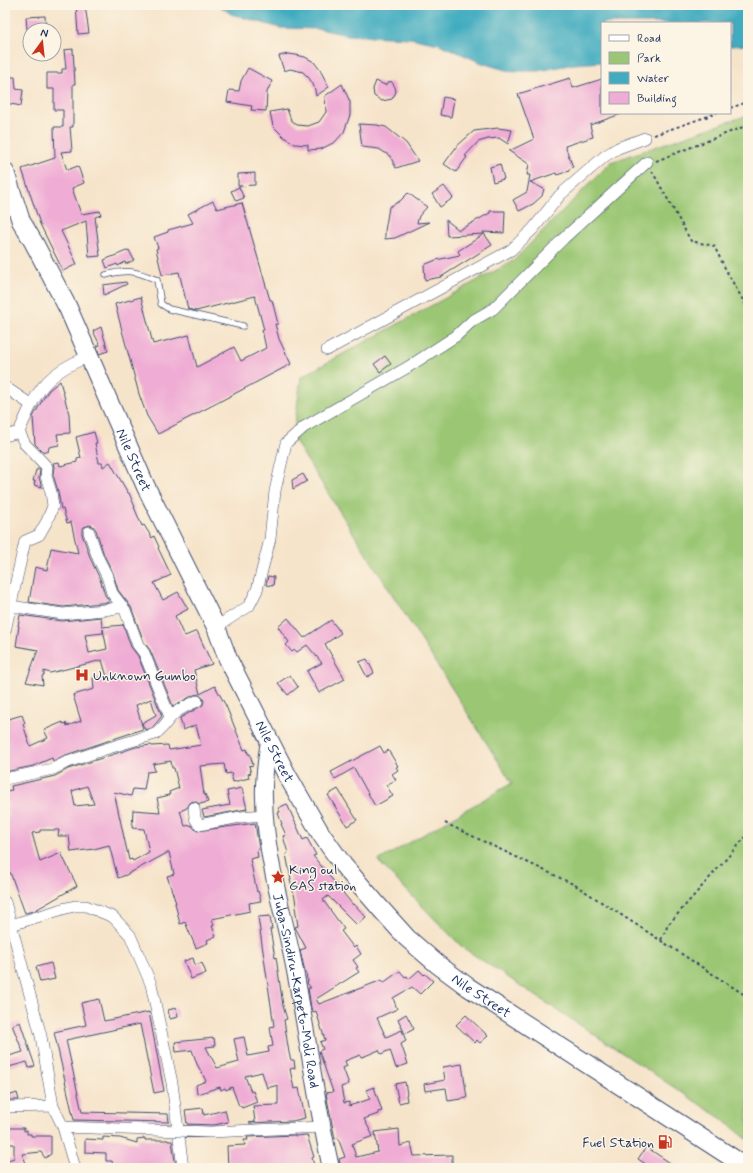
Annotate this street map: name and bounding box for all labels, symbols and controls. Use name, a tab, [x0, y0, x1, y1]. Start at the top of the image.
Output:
north arrow	[22, 22, 62, 62]
legend	[601, 22, 731, 114]
text: N	[39, 26, 50, 41]
text: Road	[637, 31, 661, 47]
text: Park	[637, 51, 661, 67]
text: Water	[637, 71, 669, 87]
text: Building	[637, 91, 677, 108]
street label: Nile Street	[112, 426, 155, 495]
hospital icon: Unknown Gumbo	[74, 667, 90, 683]
place label: Unknown Gumbo	[93, 667, 196, 685]
street label: Nile Street	[251, 718, 298, 786]
place label: King oul GAS station	[289, 861, 356, 895]
place icon: King oul GAS station	[270, 869, 286, 885]
street label: Juba-Sindiru-Karpeto-Moli Road	[268, 892, 323, 1089]
street label: Nile Street	[448, 970, 514, 1023]
place label: Fuel Station	[582, 1134, 654, 1152]
fuel station icon: Fuel Station	[657, 1134, 673, 1150]

